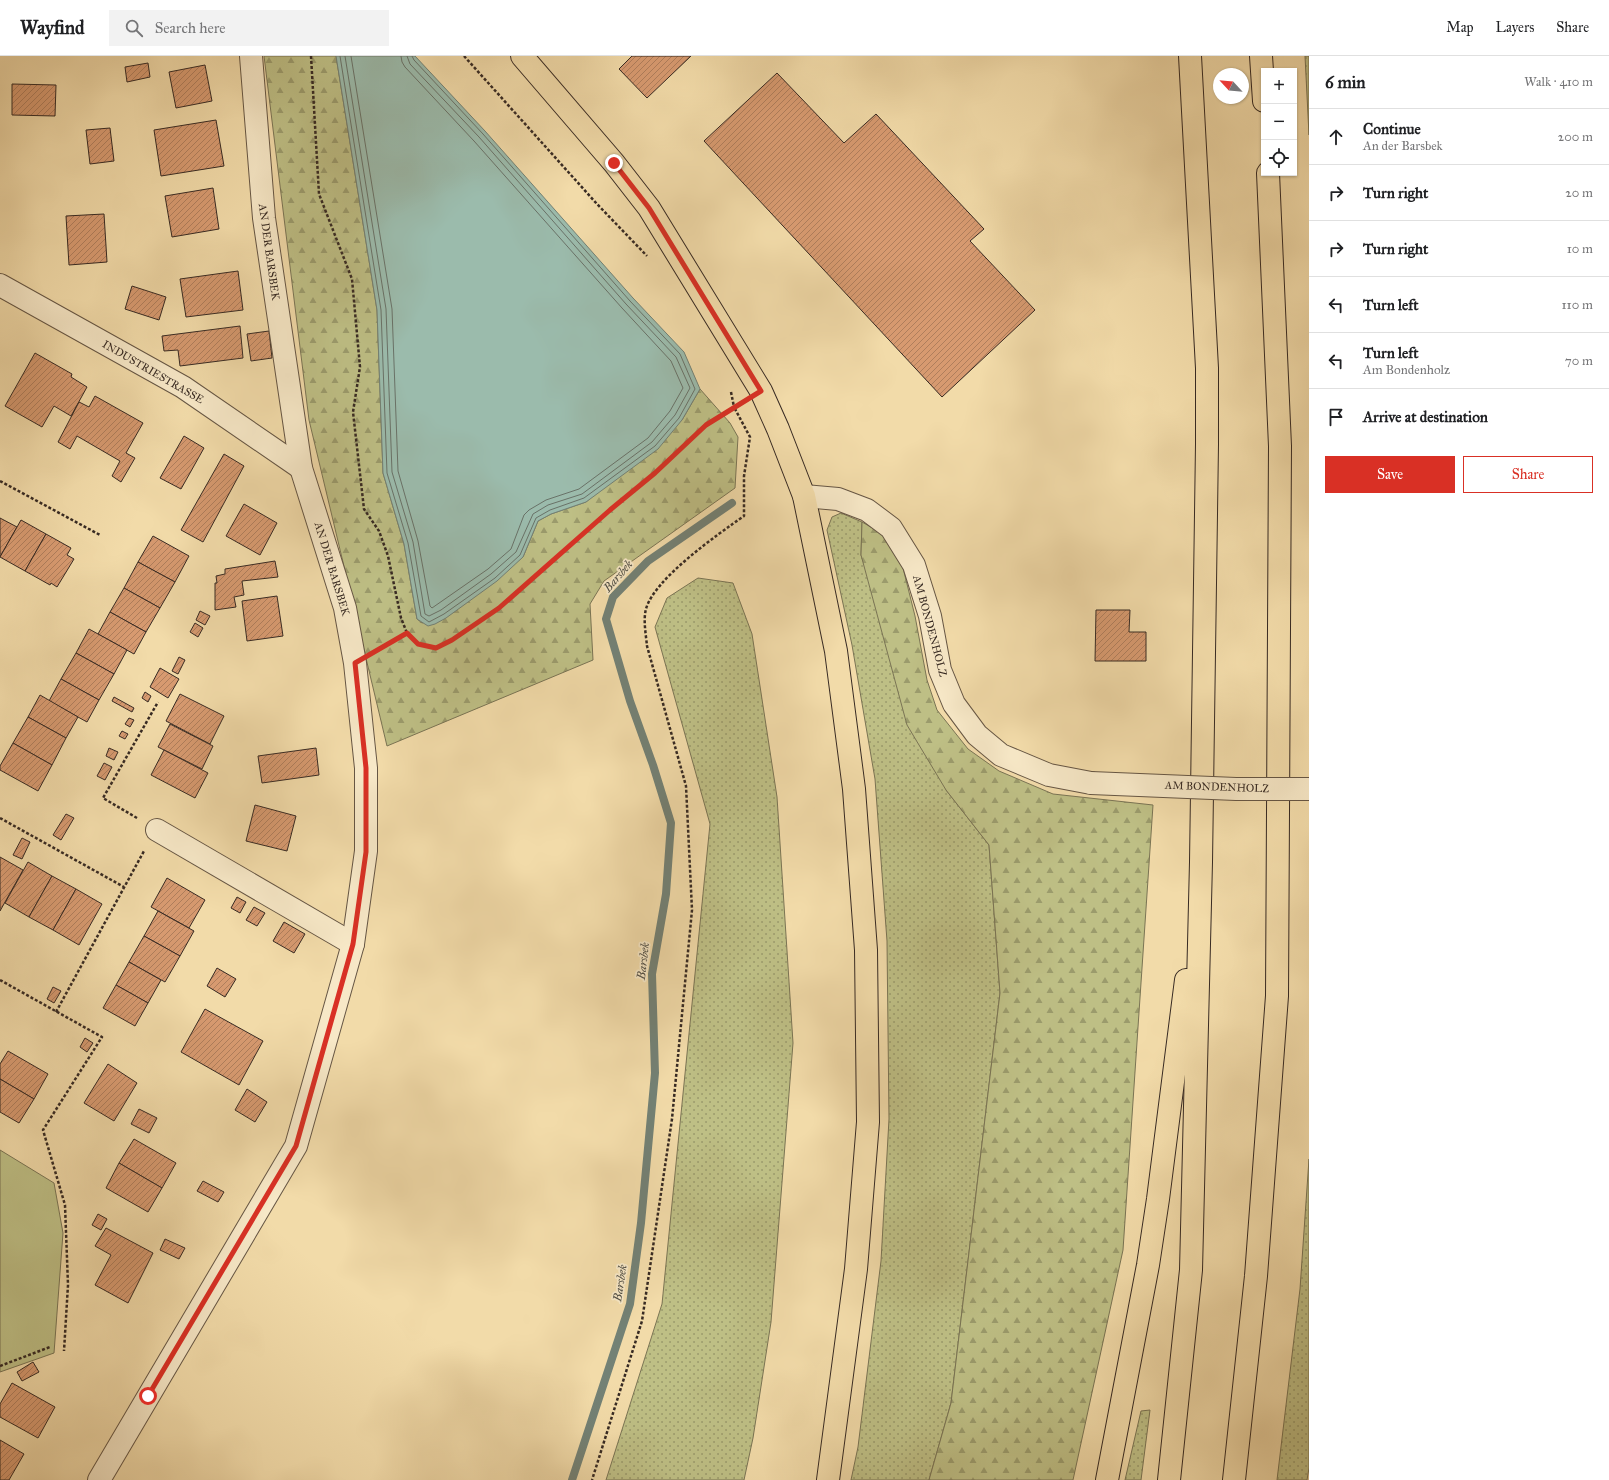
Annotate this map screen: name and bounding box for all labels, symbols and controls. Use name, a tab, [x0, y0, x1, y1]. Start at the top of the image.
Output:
search box	[109, 10, 389, 46]
text: Wayfind	[20, 16, 85, 39]
icon: search	[123, 17, 145, 39]
text: Search here	[155, 19, 226, 37]
text: Map	[1446, 19, 1474, 36]
text: Layers	[1496, 19, 1534, 36]
text: Share	[1556, 19, 1589, 36]
north arrow	[1213, 68, 1249, 104]
map controls	[1261, 68, 1297, 176]
button: +	[1261, 68, 1297, 104]
text: 6 min	[1325, 72, 1366, 93]
text: Walk · 410 m	[1524, 74, 1593, 90]
button: −	[1261, 104, 1297, 140]
text: Continue	[1363, 120, 1421, 138]
icon: ahead	[1325, 126, 1347, 148]
text: 200 m	[1558, 129, 1593, 145]
text: An der Barsbek	[1363, 138, 1443, 154]
button: locate	[1261, 140, 1297, 176]
route end	[605, 154, 623, 172]
icon: right	[1325, 182, 1347, 204]
text: Turn right	[1363, 184, 1428, 202]
text: 20 m	[1565, 185, 1593, 201]
street label: AN DER BARSBEK	[256, 202, 282, 302]
icon: right	[1325, 238, 1347, 260]
text: Turn right	[1363, 240, 1428, 258]
text: 10 m	[1567, 241, 1593, 257]
icon: left	[1325, 294, 1347, 316]
text: Turn left	[1363, 296, 1419, 314]
text: 110 m	[1561, 297, 1593, 313]
street label: INDUSTRIESTRASSE	[100, 338, 206, 406]
text: Turn left	[1363, 344, 1419, 362]
icon: left	[1325, 350, 1347, 372]
text: 70 m	[1565, 353, 1593, 369]
text: Am Bondenholz	[1363, 362, 1450, 378]
icon: arrive	[1325, 406, 1347, 428]
text: Arrive at destination	[1363, 408, 1488, 426]
button: Save	[1325, 456, 1455, 493]
button: Share	[1463, 456, 1593, 493]
street label: AN DER BARSBEK	[311, 520, 353, 619]
water label: Barsbek	[600, 557, 636, 595]
street label: AM BONDENHOLZ	[910, 573, 950, 678]
street label: AM BONDENHOLZ	[1164, 779, 1270, 795]
water label: Barsbek	[634, 941, 652, 981]
water label: Barsbek	[610, 1263, 630, 1303]
route start	[139, 1387, 157, 1405]

